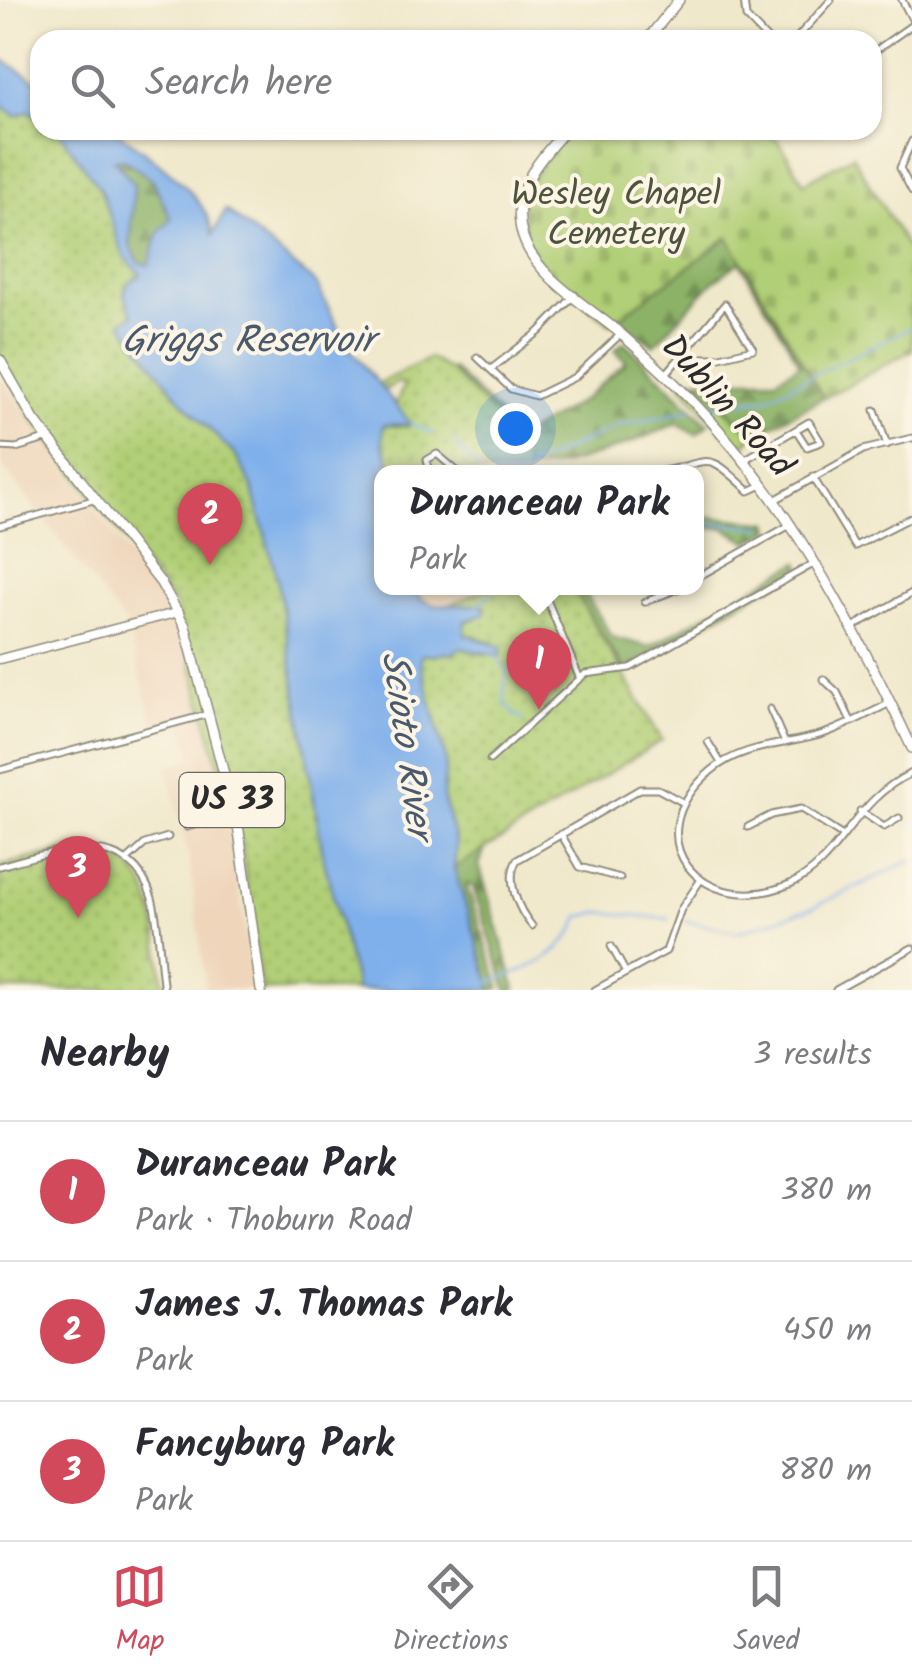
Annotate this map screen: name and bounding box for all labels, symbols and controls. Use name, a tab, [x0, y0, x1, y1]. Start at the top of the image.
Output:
search box	[30, 30, 882, 140]
text: Search here	[145, 55, 332, 115]
icon: search	[65, 58, 120, 113]
park label: Wesley Chapel Cemetery	[511, 168, 721, 264]
water label: Griggs Reservoir	[122, 312, 382, 372]
street label: Dublin Road	[646, 322, 807, 493]
your location	[490, 403, 541, 454]
popup	[374, 465, 704, 595]
text: Duranceau Park	[409, 475, 669, 535]
pin: 2	[178, 482, 242, 565]
text: Park	[409, 535, 467, 586]
pin: 1	[506, 628, 572, 710]
water label: Scioto River	[362, 648, 449, 849]
road number: US 33	[180, 773, 284, 827]
pin: 3	[46, 836, 110, 918]
text: Nearby	[40, 1022, 169, 1089]
text: 3 results	[753, 1030, 872, 1081]
text: Duranceau Park	[135, 1136, 395, 1196]
text: 1	[68, 1166, 77, 1217]
text: 380 m	[780, 1166, 872, 1217]
text: Park · Thoburn Road	[135, 1196, 412, 1247]
text: James J. Thomas Park	[135, 1276, 512, 1336]
text: 2	[63, 1306, 82, 1357]
text: 450 m	[783, 1306, 872, 1357]
text: Park	[135, 1336, 193, 1387]
text: Fancyburg Park	[135, 1416, 394, 1476]
text: 3	[64, 1446, 81, 1497]
text: 880 m	[779, 1446, 872, 1497]
text: Park	[135, 1476, 193, 1527]
tab: Map	[112, 1559, 167, 1664]
tab: Directions	[392, 1559, 508, 1664]
tab: Saved	[733, 1559, 800, 1664]

